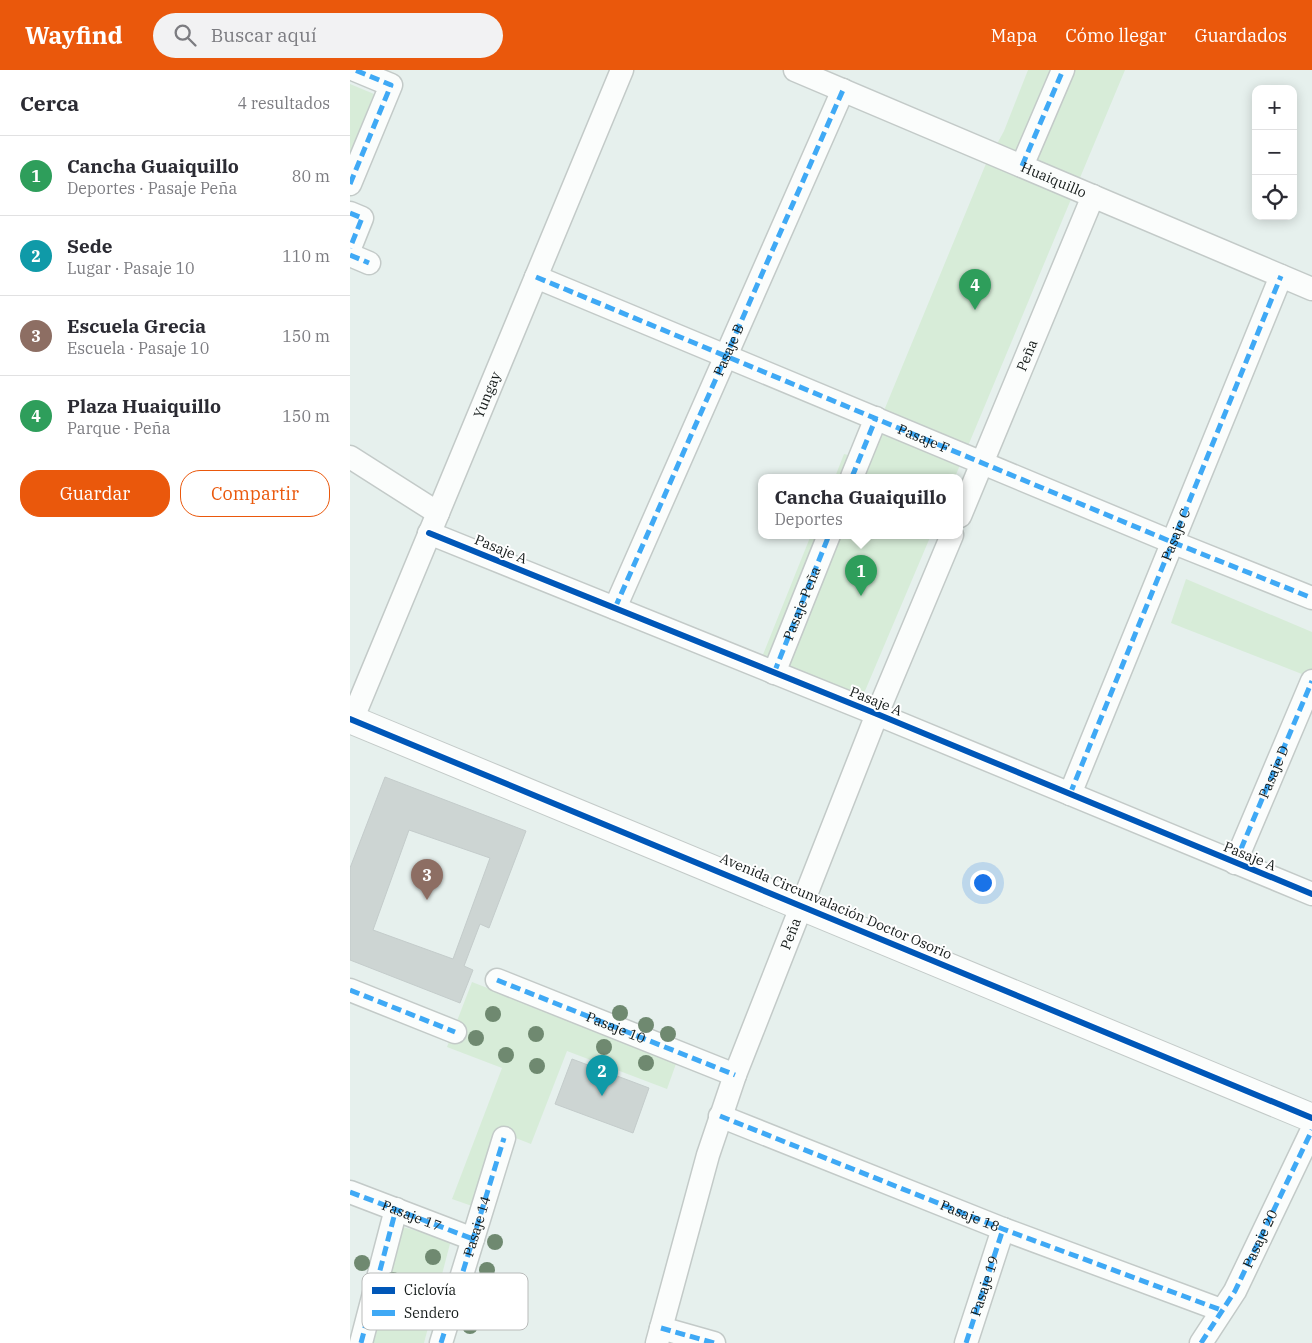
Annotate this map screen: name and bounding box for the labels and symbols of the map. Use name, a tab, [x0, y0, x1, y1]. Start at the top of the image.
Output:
street label: Huaiquillo	[1018, 158, 1089, 201]
pin: 4	[959, 269, 991, 310]
street label: Pasaje B	[709, 321, 748, 379]
street label: Peña	[1012, 336, 1041, 374]
street label: Yungay	[469, 369, 505, 421]
street label: Pasaje F	[895, 420, 952, 457]
street label: Pasaje C	[1157, 506, 1194, 563]
street label: Pasaje A	[472, 530, 530, 568]
pin: 1	[845, 555, 877, 596]
street label: Pasaje Peña	[779, 563, 825, 643]
street label: Pasaje A	[847, 682, 905, 720]
street label: Pasaje D	[1254, 743, 1293, 801]
street label: Pasaje A	[1221, 837, 1279, 875]
street label: Avenida Circunvalación Doctor Osorio	[717, 849, 955, 963]
pin: 3	[411, 859, 443, 900]
your location	[970, 870, 996, 896]
street label: Peña	[776, 915, 805, 952]
street label: Pasaje 10	[584, 1008, 648, 1047]
pin: 2	[586, 1055, 618, 1096]
street label: Pasaje 14	[459, 1194, 495, 1259]
street label: Pasaje 17	[379, 1196, 444, 1235]
street label: Pasaje 18	[937, 1196, 1002, 1236]
street label: Pasaje 20	[1238, 1207, 1282, 1271]
street label: Pasaje 19	[966, 1253, 1003, 1318]
legend	[362, 1273, 528, 1330]
text: Ciclovía	[404, 1281, 457, 1299]
text: Sendero	[404, 1304, 459, 1322]

